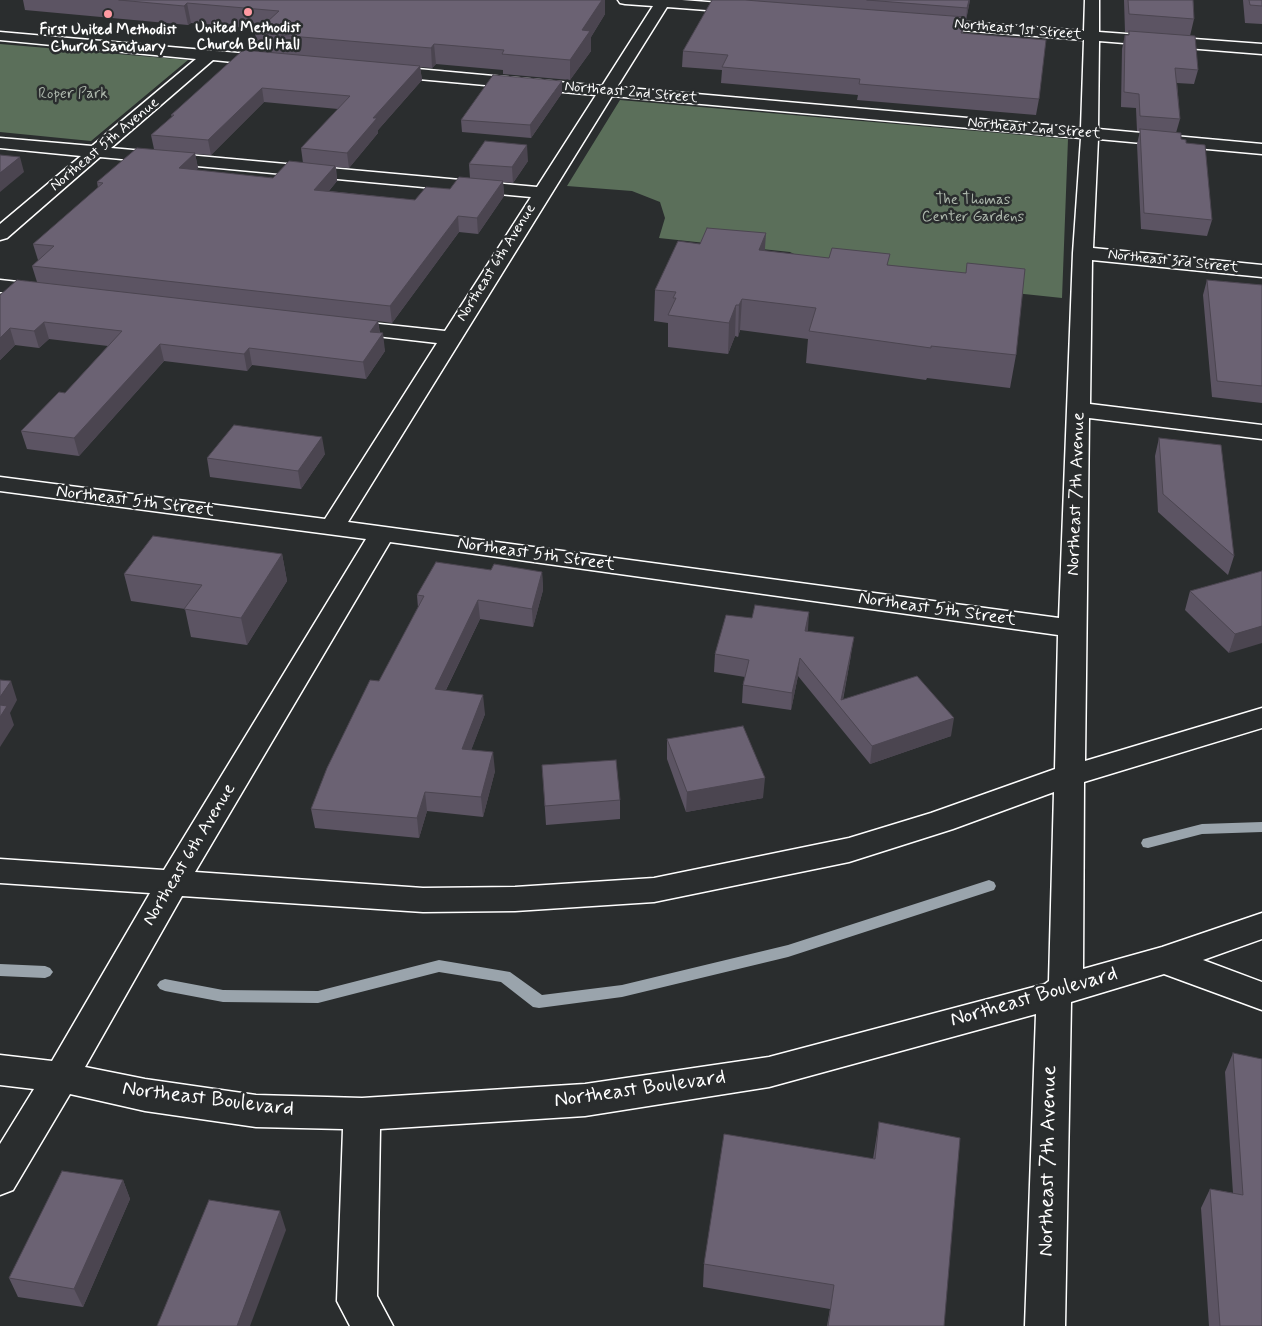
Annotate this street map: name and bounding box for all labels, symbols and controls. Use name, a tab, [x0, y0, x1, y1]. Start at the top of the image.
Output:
marker: United Methodist Church Bell Hall	[242, 6, 254, 18]
marker: First United Methodist Church Sanctuary	[102, 8, 114, 20]
street label: Northeast 1st Street	[953, 15, 1083, 45]
place label: United Methodist Church Bell Hall	[195, 20, 301, 55]
place label: First United Methodist Church Sanctuary	[39, 22, 177, 57]
street label: Northeast 2nd Street	[564, 78, 698, 108]
park label: Roper Park	[38, 86, 108, 104]
street label: Northeast 5th Avenue	[47, 94, 163, 196]
street label: Northeast 2nd Street	[967, 114, 1101, 144]
park label: The Thomas Center Gardens	[922, 192, 1024, 227]
street label: Northeast 6th Avenue	[454, 201, 540, 325]
street label: Northeast 3rd Street	[1107, 246, 1239, 278]
street label: Northeast 7th Avenue	[1063, 412, 1091, 576]
street label: Northeast 5th Street	[55, 482, 215, 522]
street label: Northeast 5th Street	[456, 533, 616, 577]
street label: Northeast 5th Street	[857, 588, 1017, 632]
street label: Northeast 6th Avenue	[139, 780, 241, 930]
street label: Northeast Boulevard	[947, 962, 1121, 1034]
street label: Northeast Boulevard	[553, 1065, 727, 1115]
street label: Northeast 7th Avenue	[1035, 1065, 1063, 1257]
street label: Northeast Boulevard	[121, 1077, 295, 1123]

